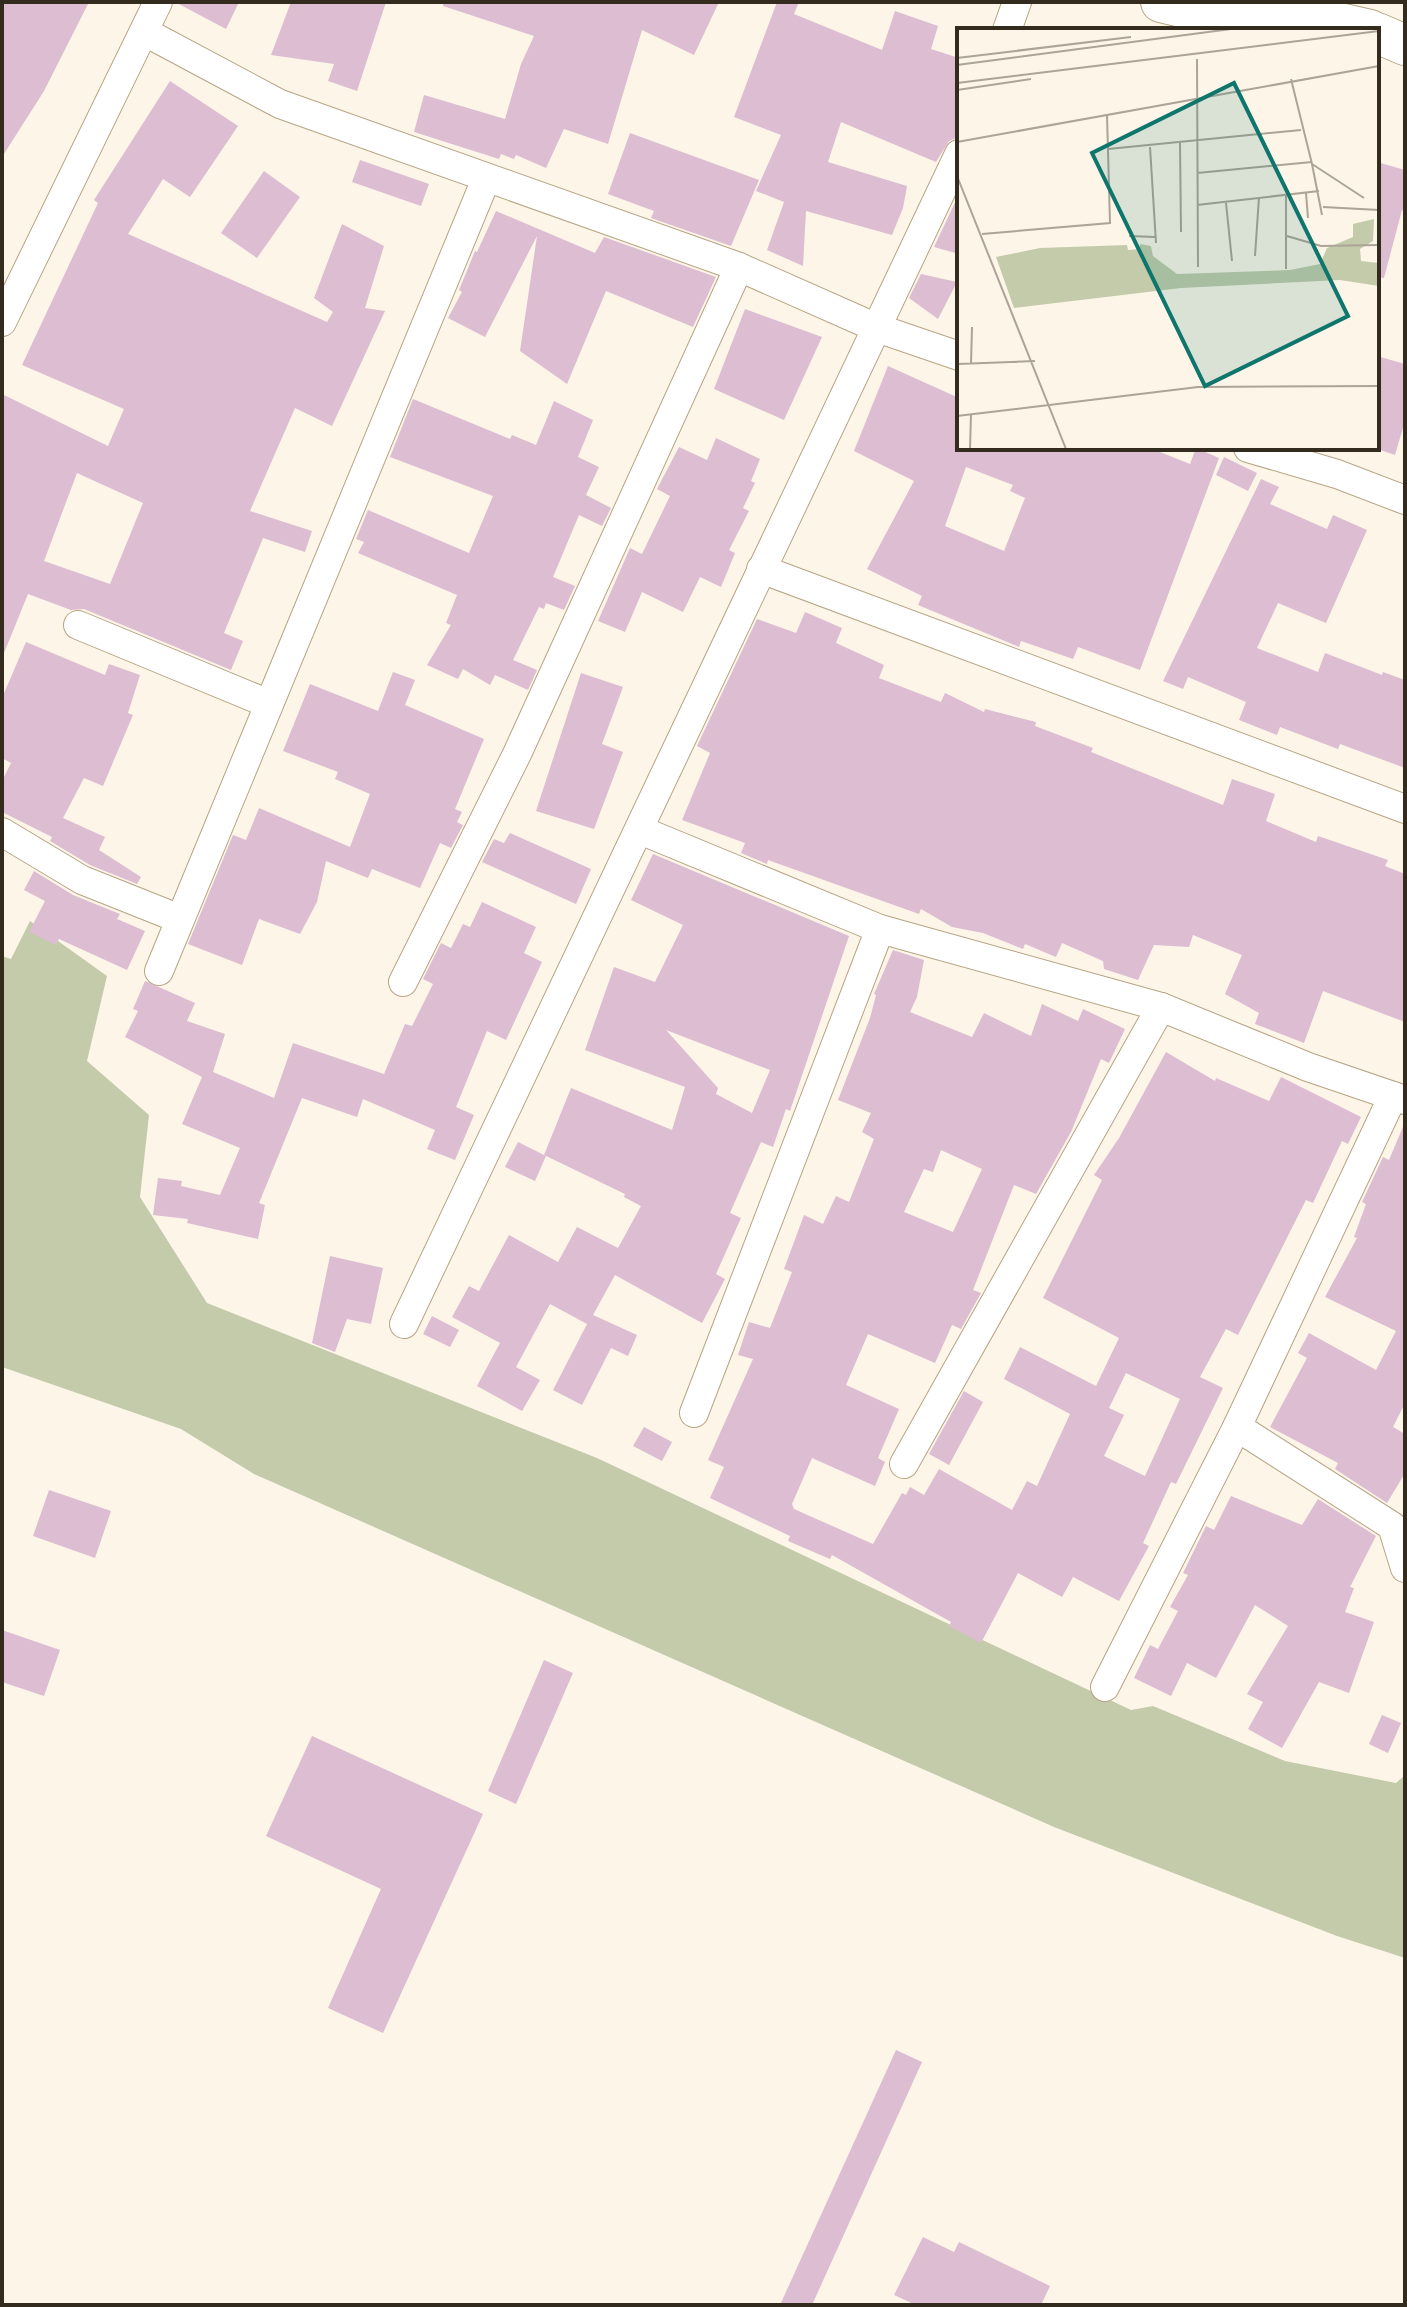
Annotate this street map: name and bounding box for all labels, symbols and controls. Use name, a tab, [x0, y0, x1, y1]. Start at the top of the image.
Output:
inset map	[957, 28, 1379, 450]

